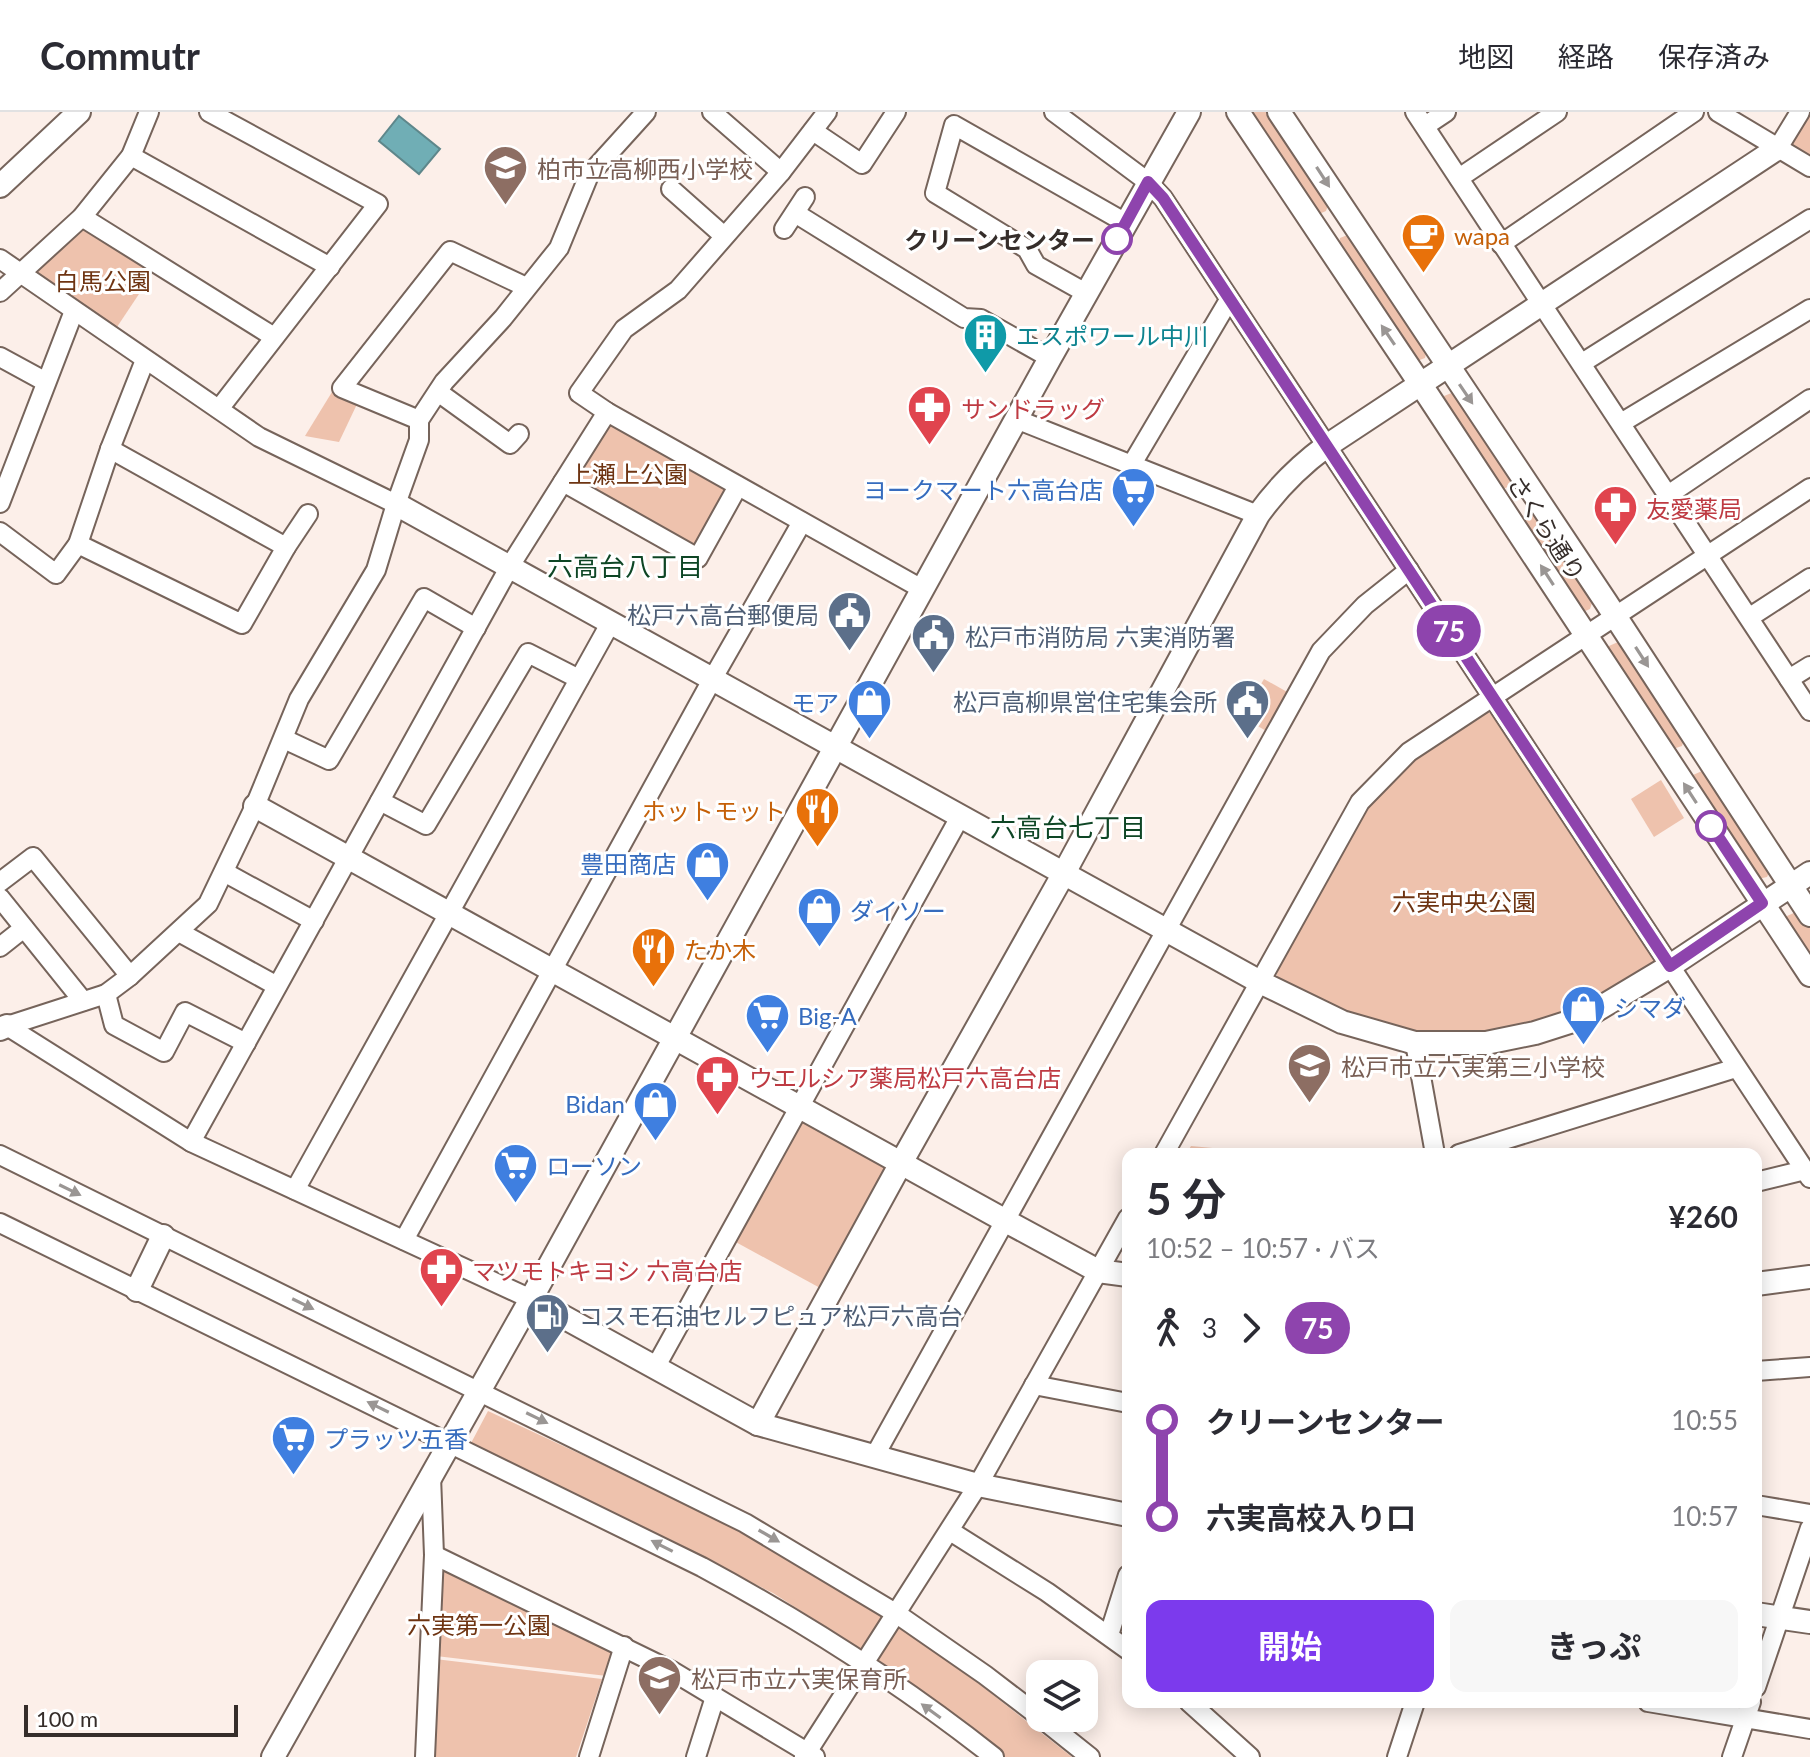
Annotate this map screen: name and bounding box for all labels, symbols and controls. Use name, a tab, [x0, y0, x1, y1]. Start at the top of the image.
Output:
text: Commutr	[40, 32, 200, 78]
text: 地図	[1458, 39, 1514, 73]
text: 経路	[1558, 39, 1614, 73]
text: 保存済み	[1658, 39, 1770, 73]
school or university icon: 柏市立高柳西小学校	[482, 144, 530, 207]
place label: 柏市立高柳西小学校	[537, 154, 753, 183]
one-way arrow	[1315, 166, 1329, 188]
cafe icon: wapa	[1399, 211, 1447, 274]
place label: wapa	[1454, 221, 1510, 250]
marker: クリーンセンター	[1102, 224, 1132, 254]
place label: クリーンセンター	[904, 225, 1095, 254]
park label: 白馬公園	[55, 266, 151, 295]
building icon: エスポワール中川	[961, 311, 1009, 374]
place label: エスポワール中川	[1016, 321, 1208, 350]
one-way arrow	[1381, 325, 1396, 346]
one-way arrow	[1458, 383, 1473, 404]
pharmacy icon: サンドラッグ	[906, 384, 954, 447]
place label: サンドラッグ	[961, 394, 1105, 423]
park label: 上瀬上公園	[568, 459, 688, 488]
supermarket icon: ヨークマート六高台店	[1110, 465, 1158, 528]
street label: さくら通り	[1502, 470, 1592, 586]
place label: ヨークマート六高台店	[863, 475, 1103, 504]
pharmacy icon: 友愛薬局	[1591, 484, 1639, 547]
place label: 友愛薬局	[1646, 494, 1742, 523]
district label: 六高台八丁目	[547, 550, 703, 582]
one-way arrow	[1540, 565, 1555, 586]
public building icon: 松戸六高台郵便局	[826, 590, 874, 653]
place label: 松戸六高台郵便局	[627, 600, 819, 629]
line badge: 75	[1413, 605, 1485, 657]
public building icon: 松戸市消防局 六実消防署	[910, 612, 958, 675]
text: 75	[1433, 614, 1465, 648]
place label: 松戸市消防局 六実消防署	[965, 622, 1235, 651]
one-way arrow	[1634, 646, 1649, 667]
public building icon: 松戸高柳県営住宅集会所	[1224, 677, 1272, 740]
shop icon: モア	[846, 678, 894, 741]
place label: 松戸高柳県営住宅集会所	[953, 687, 1217, 716]
place label: モア	[791, 688, 839, 717]
one-way arrow	[1683, 782, 1697, 804]
restaurant icon: ホットモット	[793, 786, 841, 849]
place label: ホットモット	[642, 796, 786, 825]
district label: 六高台七丁目	[990, 811, 1146, 843]
unlabelled marker	[1696, 811, 1726, 841]
shop icon: 豊田商店	[683, 839, 731, 902]
place label: 豊田商店	[580, 849, 676, 878]
shop icon: ダイソー	[795, 886, 843, 949]
park label: 六実中央公園	[1392, 887, 1536, 916]
place label: ダイソー	[850, 896, 946, 925]
restaurant icon: たか木	[629, 925, 677, 988]
place label: たか木	[684, 935, 756, 964]
shop icon: シマダ	[1559, 983, 1607, 1046]
supermarket icon: Big-A	[743, 991, 791, 1054]
place label: シマダ	[1614, 993, 1686, 1022]
place label: Big-A	[798, 1001, 857, 1030]
school or university icon: 松戸市立六実第三小学校	[1286, 1042, 1334, 1105]
place label: 松戸市立六実第三小学校	[1341, 1052, 1605, 1081]
pharmacy icon: ウエルシア薬局松戸六高台店	[694, 1053, 742, 1116]
place label: ウエルシア薬局松戸六高台店	[749, 1063, 1061, 1092]
shop icon: Bidan	[632, 1079, 680, 1142]
place label: Bidan	[565, 1089, 625, 1118]
supermarket icon: ローソン	[491, 1141, 539, 1204]
place label: ローソン	[546, 1151, 642, 1180]
text: 5 分	[1146, 1172, 1226, 1224]
one-way arrow	[58, 1183, 81, 1197]
text: ¥260	[1668, 1198, 1738, 1234]
text: 10:52 – 10:57 · バス	[1146, 1232, 1380, 1264]
pharmacy icon: マツモトキヨシ 六高台店	[417, 1246, 465, 1309]
place label: マツモトキヨシ 六高台店	[472, 1256, 742, 1285]
fuel station icon: コスモ石油セルフピュア松戸六高台	[524, 1291, 572, 1354]
one-way arrow	[292, 1297, 315, 1311]
place label: コスモ石油セルフピュア松戸六高台	[579, 1301, 963, 1330]
icon: walk	[1146, 1306, 1190, 1350]
icon: forward	[1229, 1306, 1273, 1350]
text: 75	[1301, 1311, 1334, 1345]
text: 3	[1202, 1312, 1217, 1344]
one-way arrow	[366, 1400, 389, 1414]
text: クリーンセンター	[1206, 1403, 1445, 1439]
text: 10:55	[1671, 1404, 1738, 1436]
one-way arrow	[526, 1411, 549, 1425]
supermarket icon: プラッツ五香	[269, 1414, 317, 1477]
place label: プラッツ五香	[324, 1424, 468, 1453]
text: 六実高校入り口	[1206, 1499, 1416, 1535]
text: 10:57	[1671, 1500, 1738, 1532]
one-way arrow	[758, 1529, 780, 1543]
one-way arrow	[650, 1540, 673, 1553]
button: 開始	[1146, 1600, 1434, 1692]
button: きっぷ	[1450, 1600, 1738, 1692]
park label: 六実第一公園	[407, 1610, 551, 1639]
school or university icon: 松戸市立六実保育所	[636, 1654, 684, 1717]
map controls	[1026, 1660, 1098, 1732]
button: layers	[1026, 1660, 1098, 1732]
place label: 松戸市立六実保育所	[691, 1664, 907, 1693]
scale bar	[24, 1701, 238, 1737]
one-way arrow	[921, 1703, 942, 1719]
text: 100 m	[36, 1705, 98, 1732]

